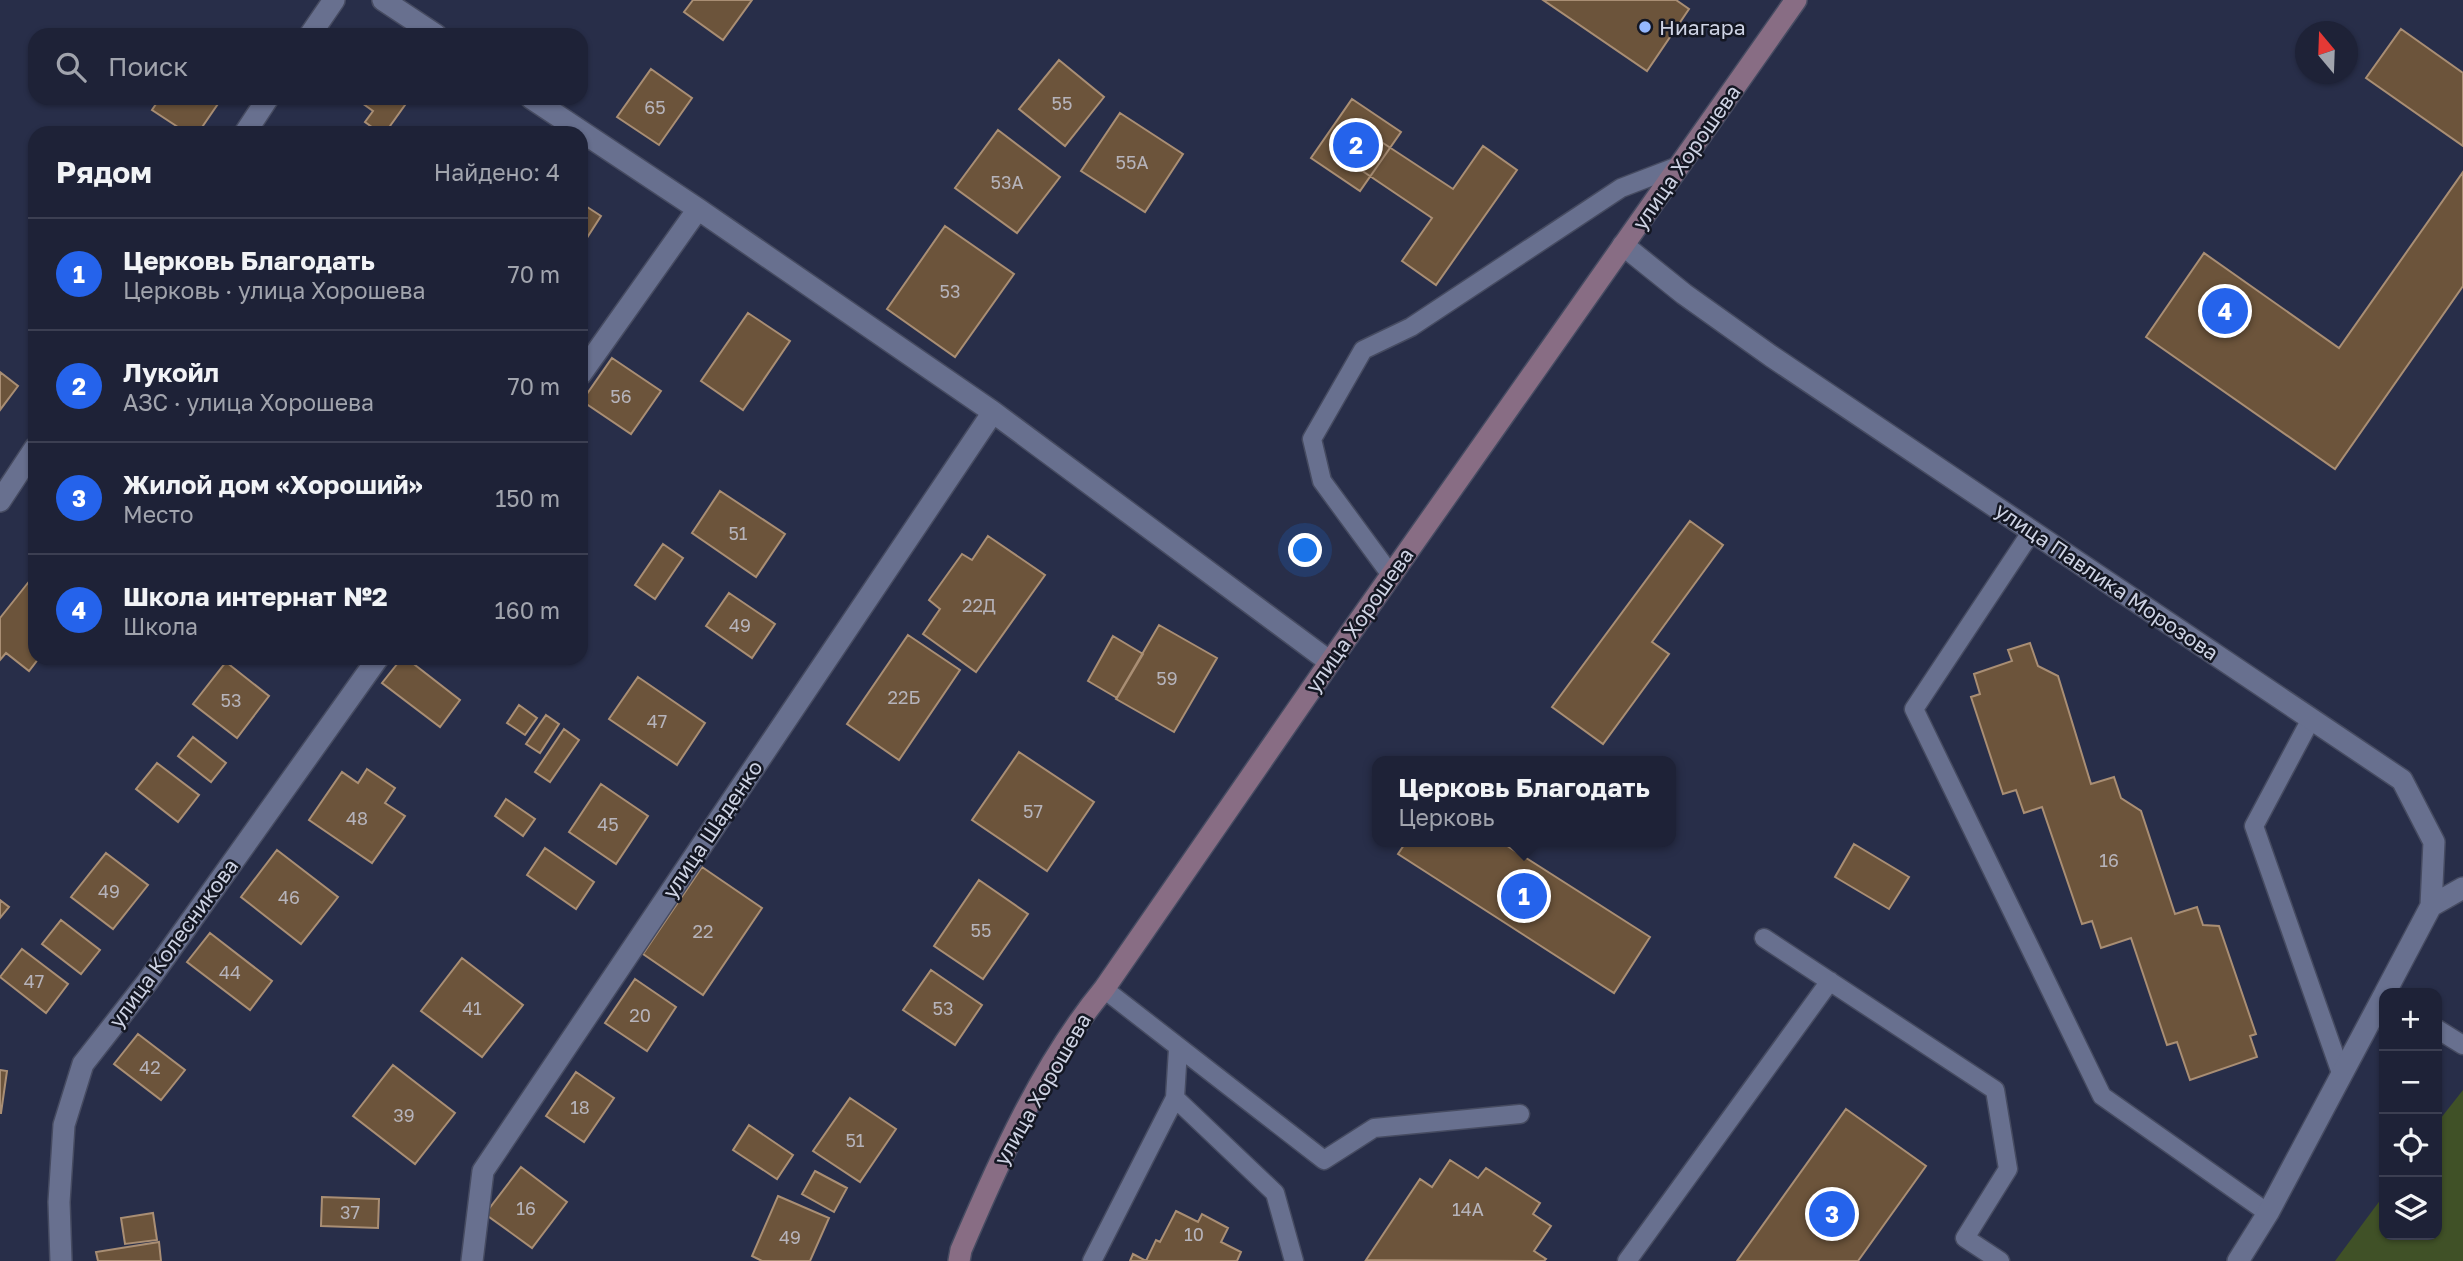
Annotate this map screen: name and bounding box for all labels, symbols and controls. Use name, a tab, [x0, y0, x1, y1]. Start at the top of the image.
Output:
place label: Ниагара	[1659, 14, 1746, 40]
marker: Ниагара	[1637, 19, 1653, 35]
north arrow	[2295, 21, 2358, 84]
search box	[28, 28, 588, 105]
icon: search	[52, 48, 90, 86]
text: Поиск	[108, 51, 188, 82]
street label: улица Хорошева	[1626, 79, 1746, 235]
house number: 55	[1052, 92, 1072, 114]
house number: 65	[644, 96, 666, 118]
pin: 2	[1333, 119, 1379, 171]
house number: 55А	[1116, 151, 1148, 173]
text: Рядом	[56, 154, 152, 190]
text: Найдено: 4	[434, 158, 560, 186]
house number: 53А	[990, 171, 1024, 193]
text: Церковь Благодать	[123, 245, 375, 276]
text: 1	[73, 260, 85, 288]
text: 70 m	[507, 260, 560, 288]
text: Церковь · улица Хорошева	[123, 276, 425, 304]
house number: 53	[940, 280, 960, 302]
pin: 4	[2202, 285, 2248, 337]
text: Лукойл	[123, 357, 219, 388]
text: 2	[72, 372, 86, 400]
text: 70 m	[507, 372, 560, 400]
house number: 56	[610, 385, 632, 407]
text: АЗС · улица Хорошева	[123, 388, 374, 416]
text: Жилой дом «Хороший»	[123, 469, 423, 500]
text: 3	[72, 484, 86, 512]
text: 150 m	[495, 484, 560, 512]
street label: улица Павлика Морозова	[1990, 496, 2224, 666]
text: Место	[123, 500, 194, 528]
house number: 51	[728, 522, 748, 544]
your location	[1288, 533, 1322, 567]
street label: улица Хорошева	[1299, 542, 1419, 698]
text: Школа интернат №2	[123, 581, 388, 612]
house number: 22Д	[962, 594, 996, 616]
text: 4	[72, 596, 86, 624]
text: 160 m	[495, 596, 560, 624]
text: Школа	[123, 612, 198, 640]
house number: 49	[729, 614, 751, 636]
house number: 59	[1156, 667, 1178, 689]
house number: 22Б	[888, 686, 920, 708]
house number: 53	[221, 689, 241, 711]
house number: 47	[647, 710, 667, 732]
street label: улица Шаденко	[656, 755, 768, 903]
popup	[1372, 756, 1676, 847]
text: Церковь Благодать	[1398, 772, 1650, 803]
house number: 57	[1023, 800, 1043, 822]
text: Церковь	[1398, 803, 1495, 831]
house number: 48	[346, 807, 368, 829]
house number: 45	[597, 813, 619, 835]
house number: 16	[2099, 849, 2119, 871]
street label: улица Колесникова	[103, 853, 243, 1033]
pin: 1	[1501, 870, 1547, 922]
house number: 49	[98, 880, 120, 902]
house number: 46	[278, 886, 300, 908]
house number: 55	[971, 919, 991, 941]
house number: 22	[693, 920, 713, 942]
house number: 44	[219, 961, 241, 983]
house number: 47	[24, 970, 44, 992]
map controls	[2379, 988, 2442, 1240]
button: +	[2379, 988, 2442, 1051]
house number: 41	[462, 997, 482, 1019]
house number: 53	[933, 997, 953, 1019]
house number: 20	[629, 1004, 651, 1026]
street label: улица Хорошева	[988, 1008, 1096, 1170]
button: −	[2379, 1051, 2442, 1114]
house number: 42	[139, 1056, 161, 1078]
house number: 18	[570, 1096, 590, 1118]
house number: 39	[393, 1104, 415, 1126]
button: locate	[2379, 1114, 2442, 1177]
house number: 51	[845, 1129, 865, 1151]
button: layers	[2379, 1177, 2442, 1240]
pin: 3	[1809, 1188, 1855, 1240]
house number: 16	[516, 1197, 536, 1219]
house number: 14А	[1452, 1198, 1484, 1220]
house number: 37	[340, 1201, 360, 1223]
house number: 10	[1184, 1223, 1204, 1245]
house number: 49	[779, 1226, 801, 1248]

